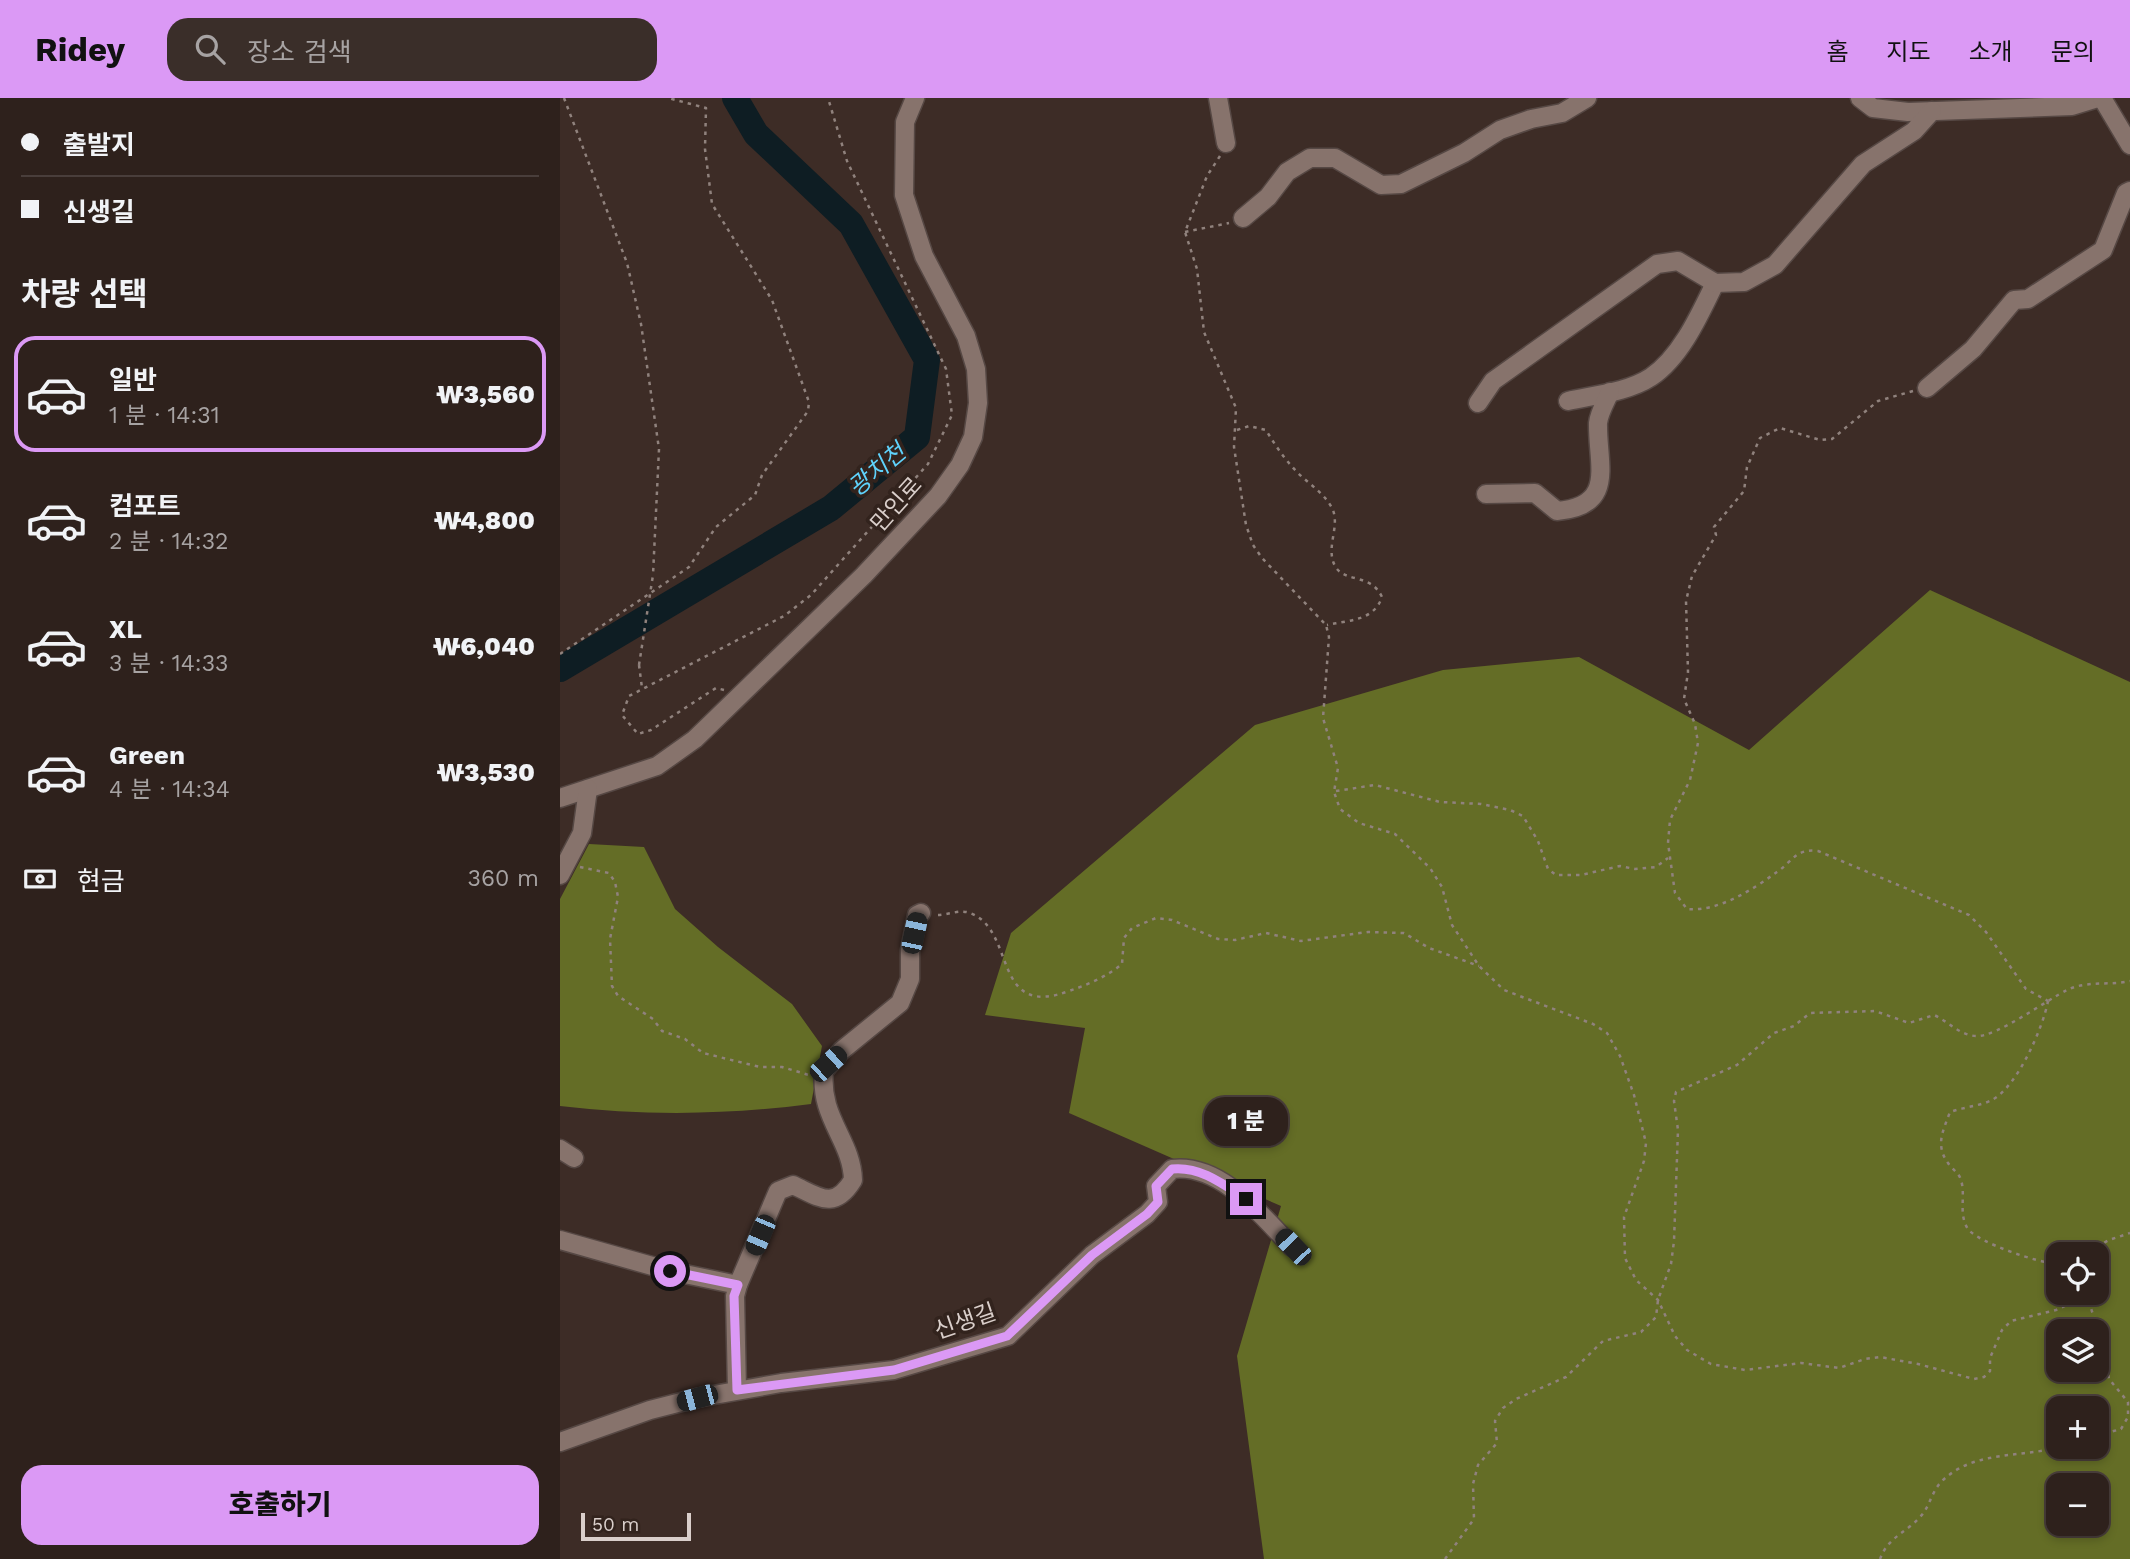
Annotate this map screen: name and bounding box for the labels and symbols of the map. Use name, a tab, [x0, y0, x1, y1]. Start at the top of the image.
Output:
water label: 광치천	[843, 436, 914, 502]
street label: 만인로	[865, 472, 928, 537]
car	[900, 910, 929, 956]
car	[806, 1042, 851, 1086]
callout: 1 분	[1204, 1098, 1288, 1146]
route end	[1230, 1183, 1262, 1215]
car	[743, 1212, 778, 1258]
car	[1271, 1225, 1316, 1269]
route start	[654, 1255, 686, 1287]
street label: 신생길	[931, 1298, 1000, 1345]
car	[674, 1382, 721, 1414]
scale bar	[581, 1510, 691, 1542]

